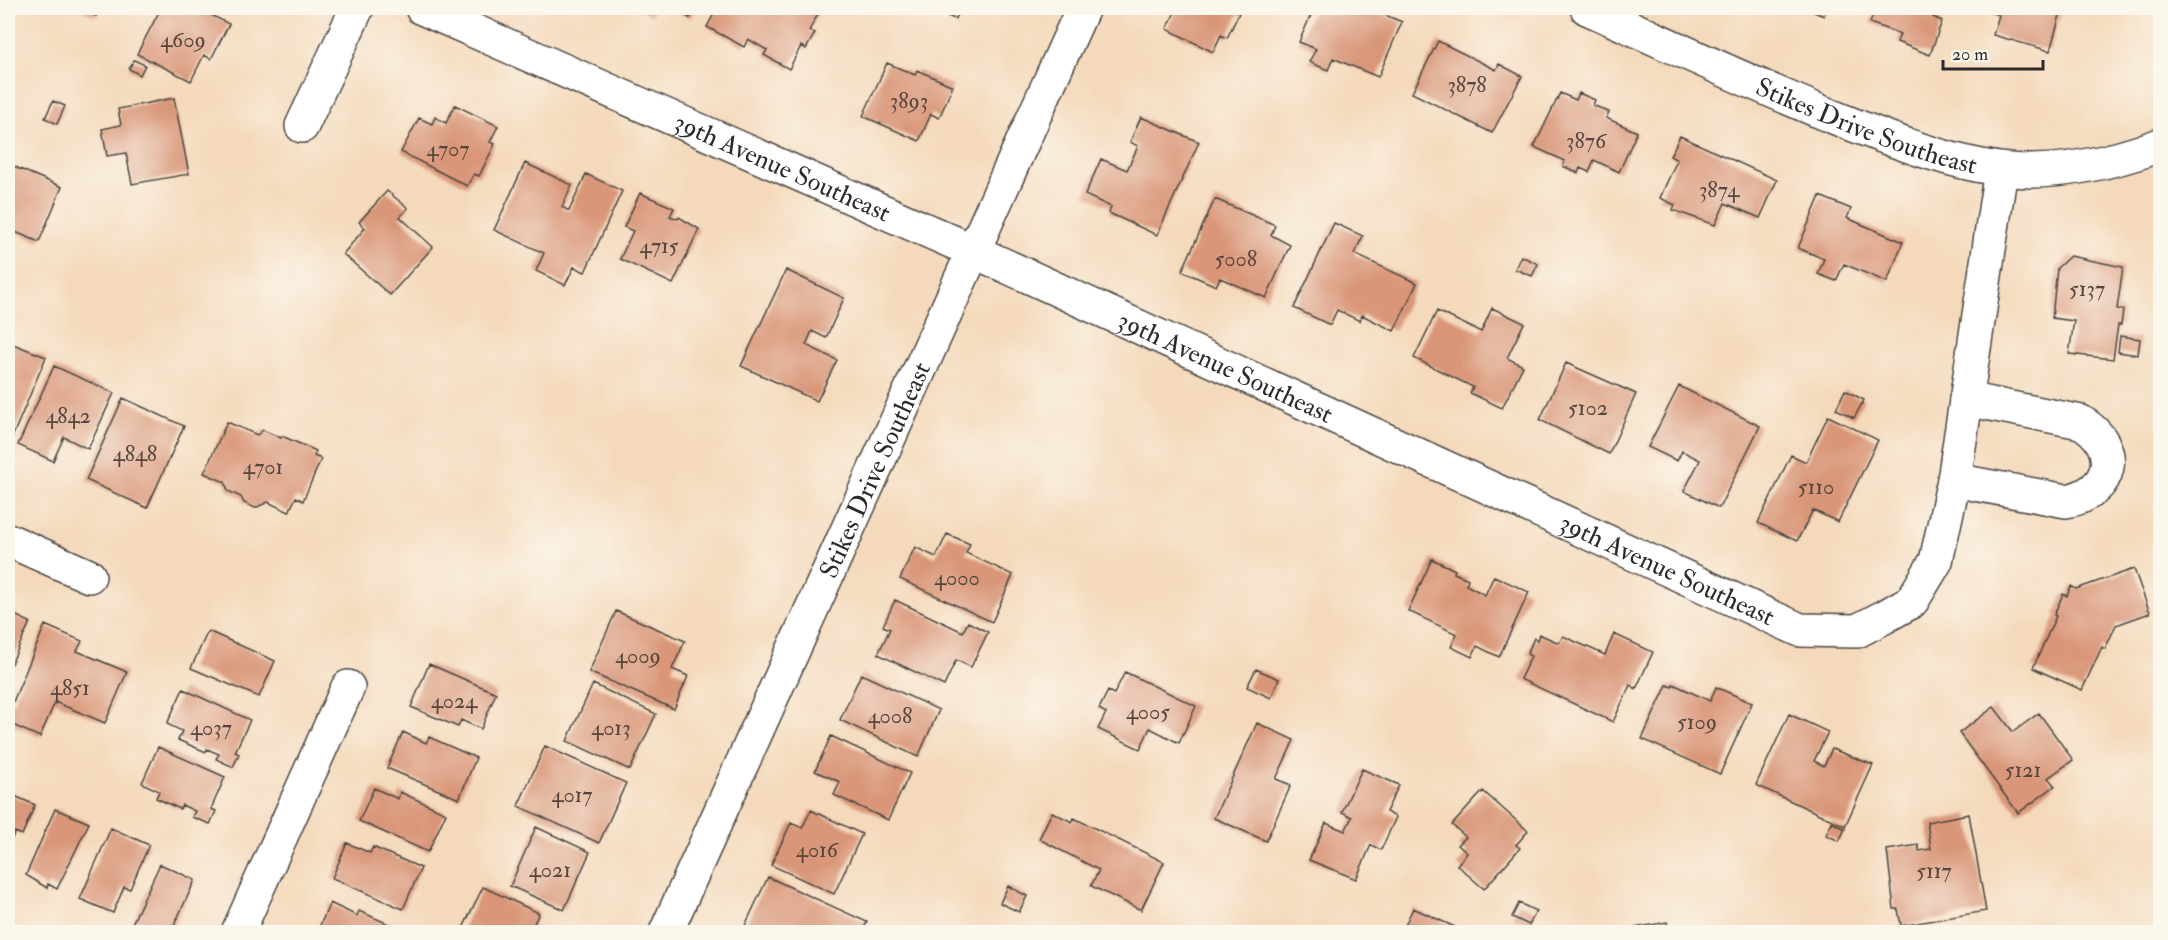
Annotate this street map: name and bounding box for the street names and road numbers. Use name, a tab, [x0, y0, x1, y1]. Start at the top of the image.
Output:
street label: Stikes Drive Southeast	[1751, 71, 1980, 182]
street label: 39th Avenue Southeast	[669, 106, 895, 229]
street label: 39th Avenue Southeast	[1113, 304, 1338, 431]
street label: Stikes Drive Southeast	[813, 357, 938, 583]
street label: 39th Avenue Southeast	[1554, 507, 1780, 633]

